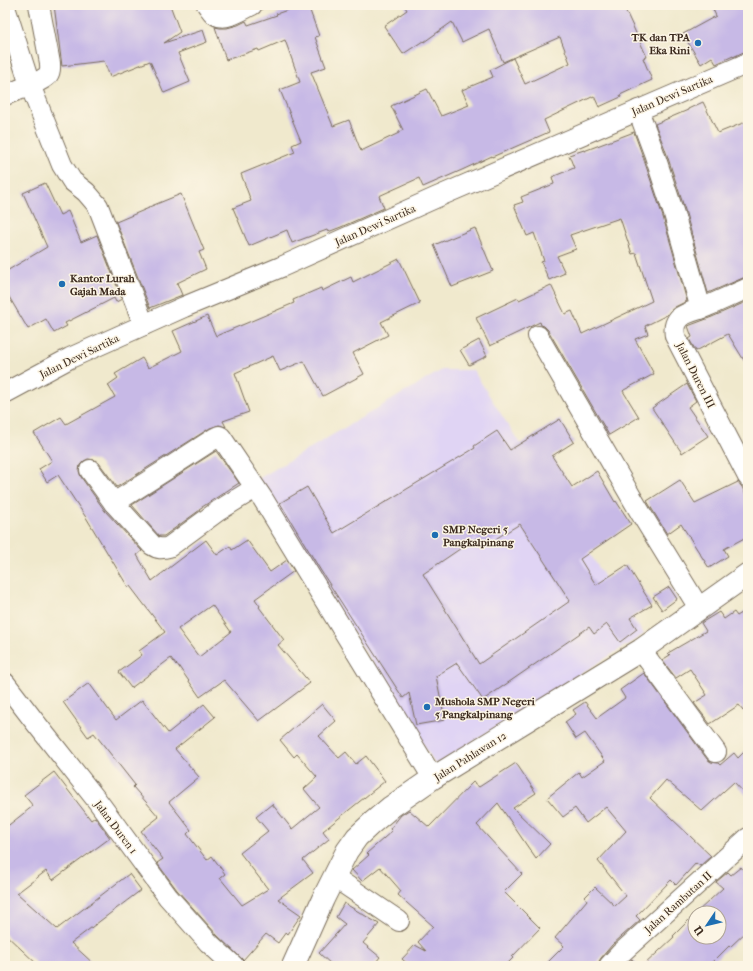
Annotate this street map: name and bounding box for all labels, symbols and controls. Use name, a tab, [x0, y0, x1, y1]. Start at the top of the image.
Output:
place label: TK dan TPA Eka Rini	[631, 31, 691, 57]
marker: TK dan TPA Eka Rini	[693, 38, 703, 48]
street label: Jalan Dewi Sartika	[629, 72, 716, 119]
street label: Jalan Dewi Sartika	[332, 201, 418, 249]
place label: Kantor Lurah Gajah Mada	[70, 272, 136, 298]
marker: Kantor Lurah Gajah Mada	[57, 279, 67, 289]
street label: Jalan Dewi Sartika	[36, 331, 122, 382]
street label: Jalan Duren III	[673, 339, 718, 411]
place label: SMP Negeri 5 Pangkalpinang	[443, 523, 515, 549]
marker: SMP Negeri 5 Pangkalpinang	[430, 530, 440, 540]
place label: Mushola SMP Negeri 5 Pangkalpinang	[434, 695, 536, 721]
marker: Mushola SMP Negeri 5 Pangkalpinang	[422, 702, 432, 712]
street label: Jalan Pahlawan 12	[431, 729, 509, 784]
street label: Jalan Duren 1	[91, 797, 140, 857]
street label: Jalan Rambutan II	[641, 868, 715, 937]
north arrow	[687, 905, 727, 945]
text: U	[691, 923, 708, 939]

